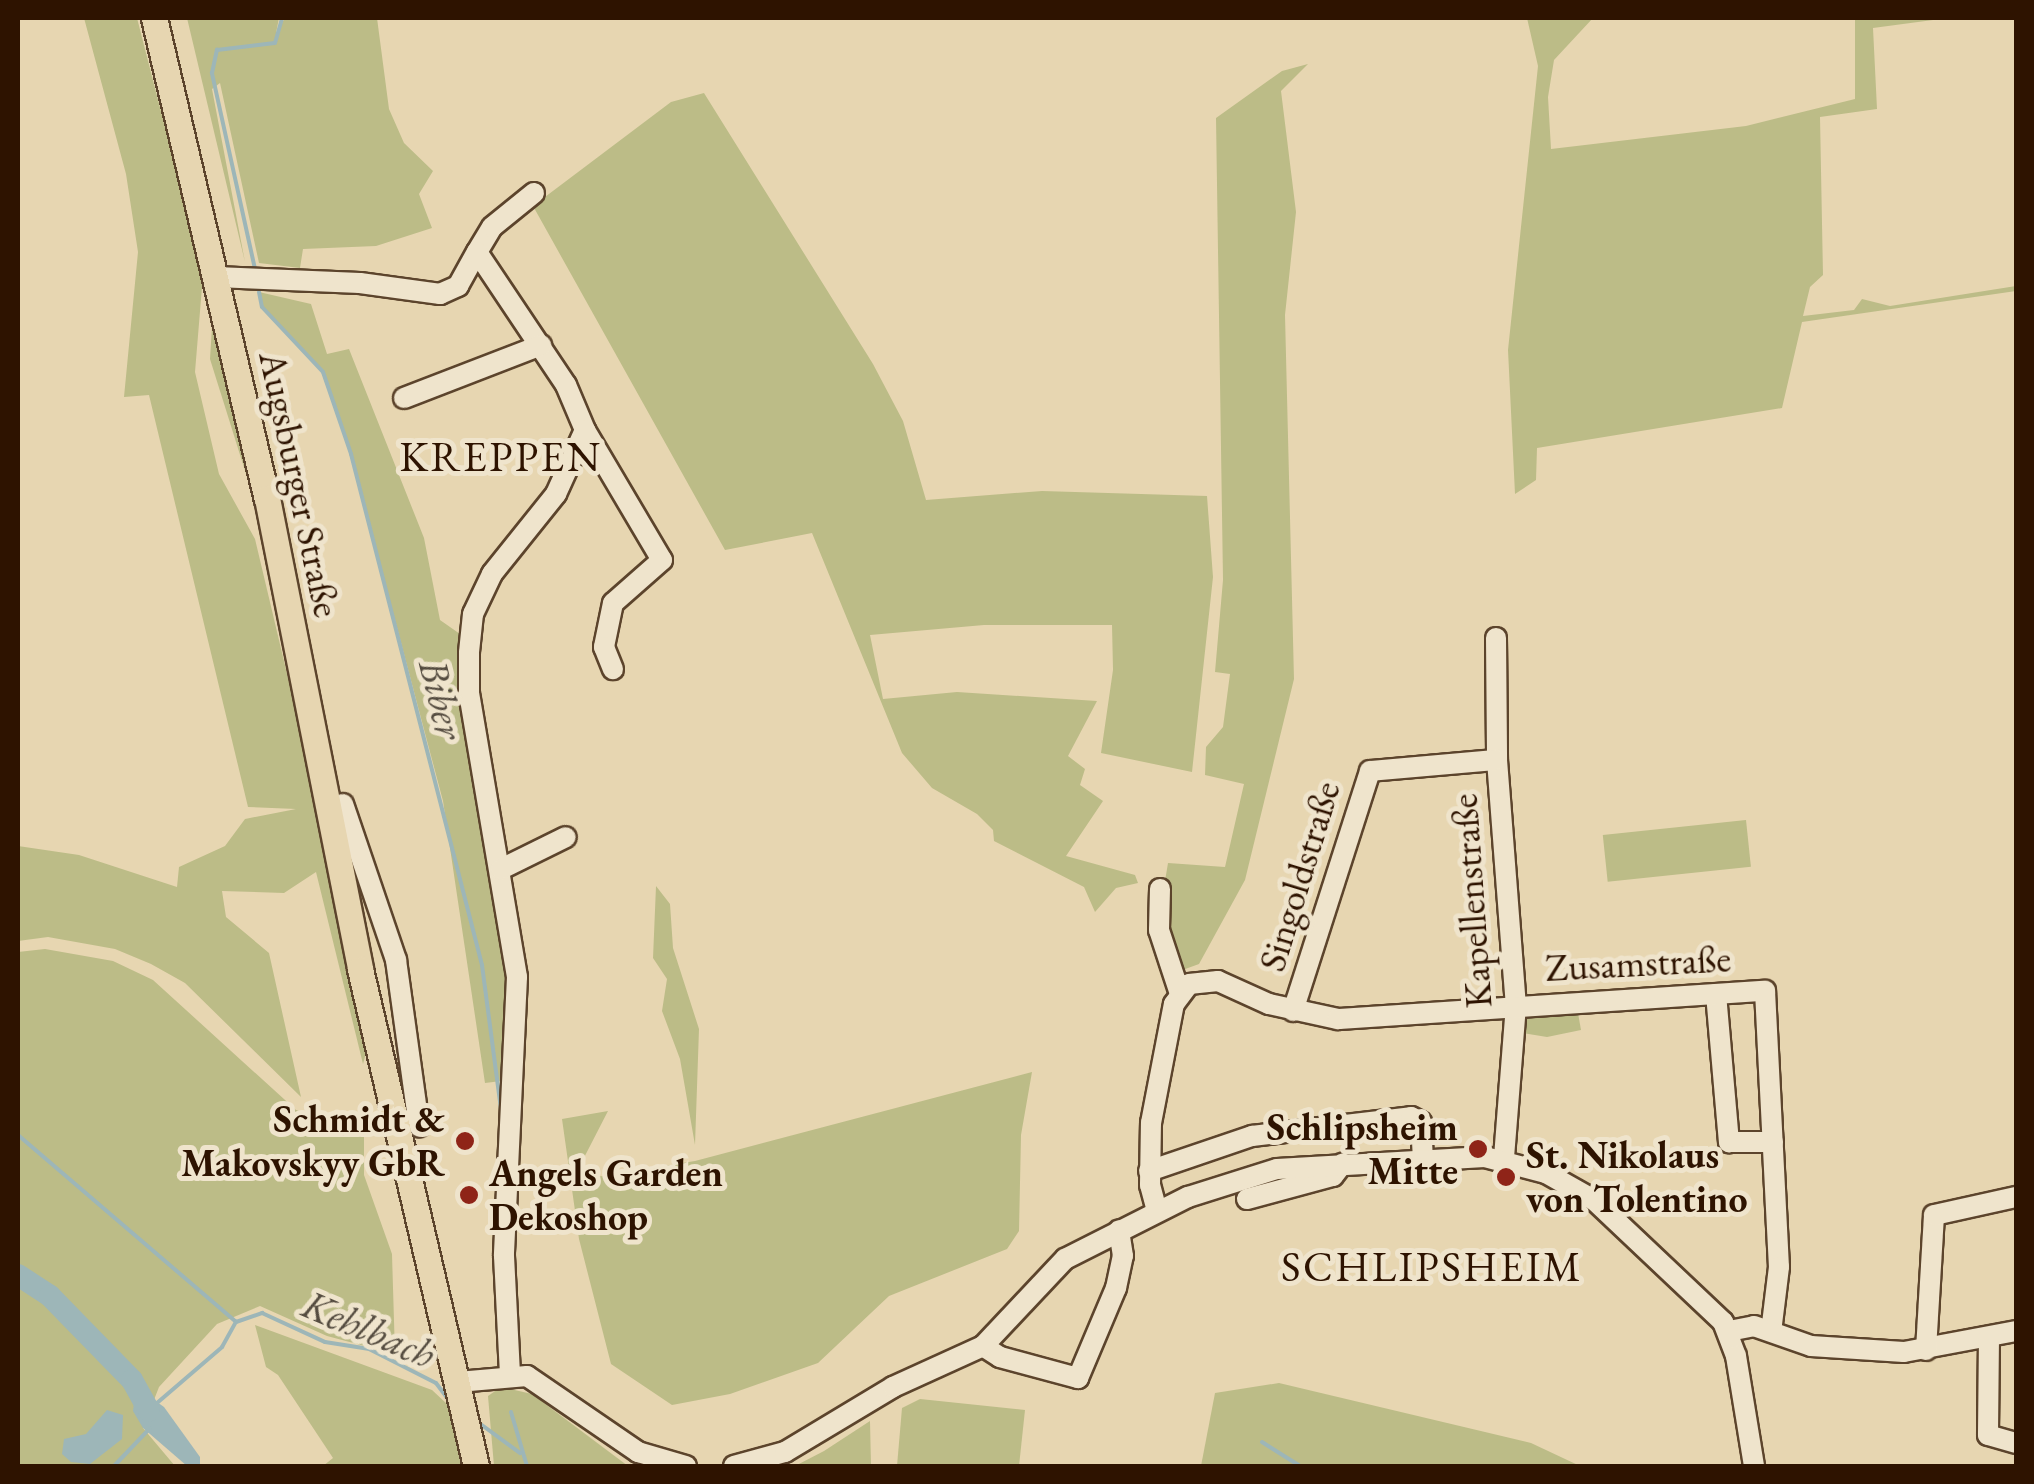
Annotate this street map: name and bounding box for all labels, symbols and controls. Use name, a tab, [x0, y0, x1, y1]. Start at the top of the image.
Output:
street label: Augsburger Straße	[250, 347, 350, 621]
district label: KREPPEN	[399, 432, 603, 482]
water label: Biber	[409, 654, 475, 744]
street label: Singoldstraße	[1249, 776, 1349, 976]
street label: Kapellenstraße	[1441, 792, 1501, 1010]
street label: Zusamstraße	[1544, 935, 1732, 991]
place label: Schmidt & Makovskyy GbR	[181, 1096, 445, 1186]
place label: Schlipsheim Mitte	[1267, 1104, 1458, 1194]
marker: Schmidt & Makovskyy GbR	[454, 1130, 476, 1152]
place label: St. Nikolaus von Tolentino	[1526, 1132, 1748, 1222]
marker: Schlipsheim Mitte	[1467, 1138, 1489, 1160]
place label: Angels Garden Dekoshop	[489, 1150, 723, 1240]
marker: St. Nikolaus von Tolentino	[1495, 1166, 1517, 1188]
marker: Angels Garden Dekoshop	[458, 1184, 480, 1206]
district label: SCHLIPSHEIM	[1281, 1242, 1583, 1292]
water label: Kehlbach	[296, 1280, 442, 1378]

